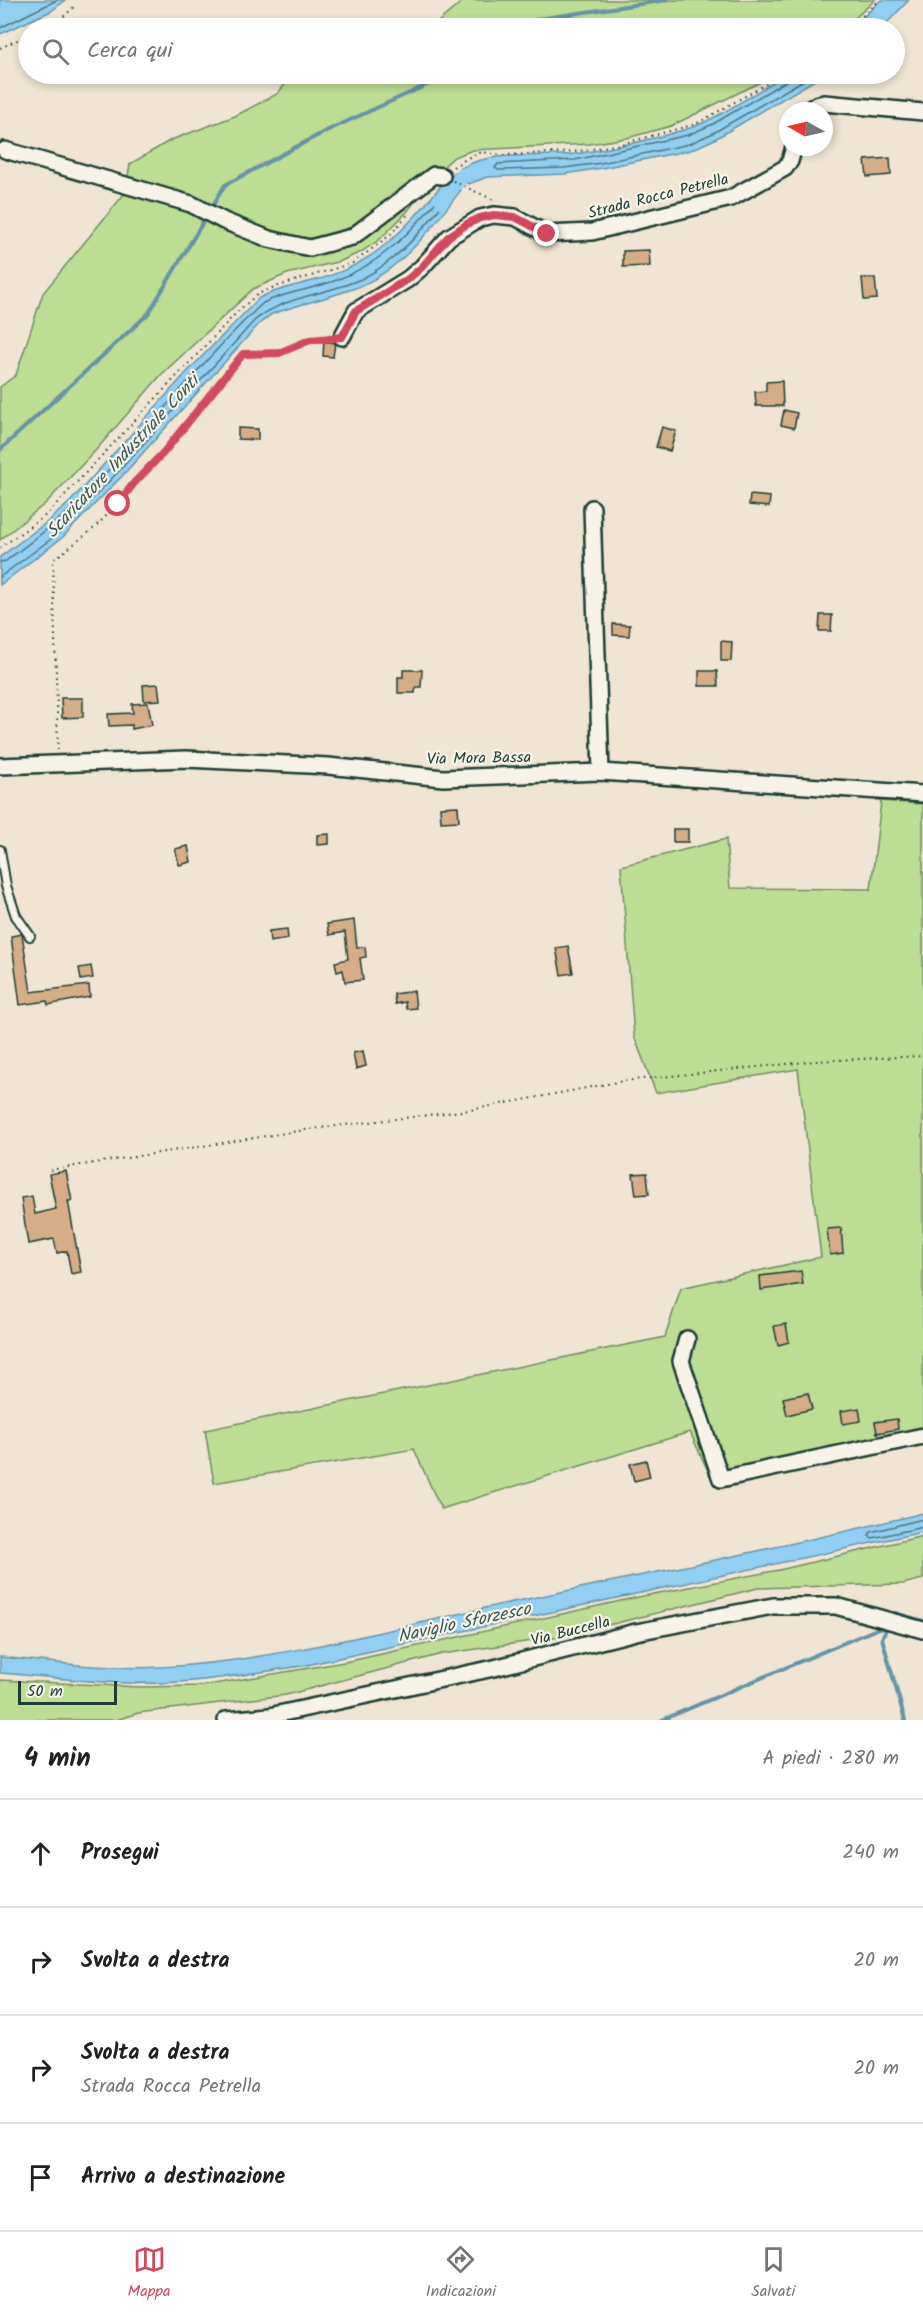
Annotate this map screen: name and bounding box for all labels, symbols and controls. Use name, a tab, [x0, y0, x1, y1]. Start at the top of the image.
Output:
search box	[18, 18, 905, 84]
text: Cerca qui	[87, 34, 173, 69]
icon: search	[39, 35, 72, 68]
north arrow	[779, 102, 833, 156]
street label: Strada Rocca Petrella	[585, 167, 731, 226]
route end	[533, 220, 559, 246]
water label: Scaricatore Industriale Conti	[39, 366, 209, 545]
route start	[104, 490, 130, 516]
street label: Via Mora Bassa	[427, 745, 531, 772]
water label: Naviglio Sforzesco	[395, 1595, 535, 1652]
street label: Via Buccella	[528, 1610, 613, 1653]
scale bar	[18, 1678, 117, 1706]
text: 50 m	[27, 1679, 63, 1704]
text: 4 min	[24, 1738, 91, 1780]
text: A piedi · 280 m	[762, 1743, 899, 1775]
text: Prosegui	[81, 1836, 159, 1871]
icon: ahead	[24, 1837, 57, 1870]
text: 240 m	[842, 1837, 899, 1869]
text: Svolta a destra	[81, 1944, 230, 1979]
icon: right	[24, 1945, 57, 1978]
text: 20 m	[853, 1945, 899, 1977]
text: Svolta a destra	[81, 2036, 230, 2071]
icon: right	[24, 2053, 57, 2086]
text: 20 m	[853, 2053, 899, 2085]
text: Strada Rocca Petrella	[81, 2071, 261, 2103]
text: Arrivo a destinazione	[81, 2160, 285, 2195]
icon: arrive	[24, 2161, 57, 2194]
tab: Mappa	[128, 2243, 171, 2304]
tab: Indicazioni	[426, 2243, 496, 2304]
tab: Salvati	[751, 2243, 795, 2304]

